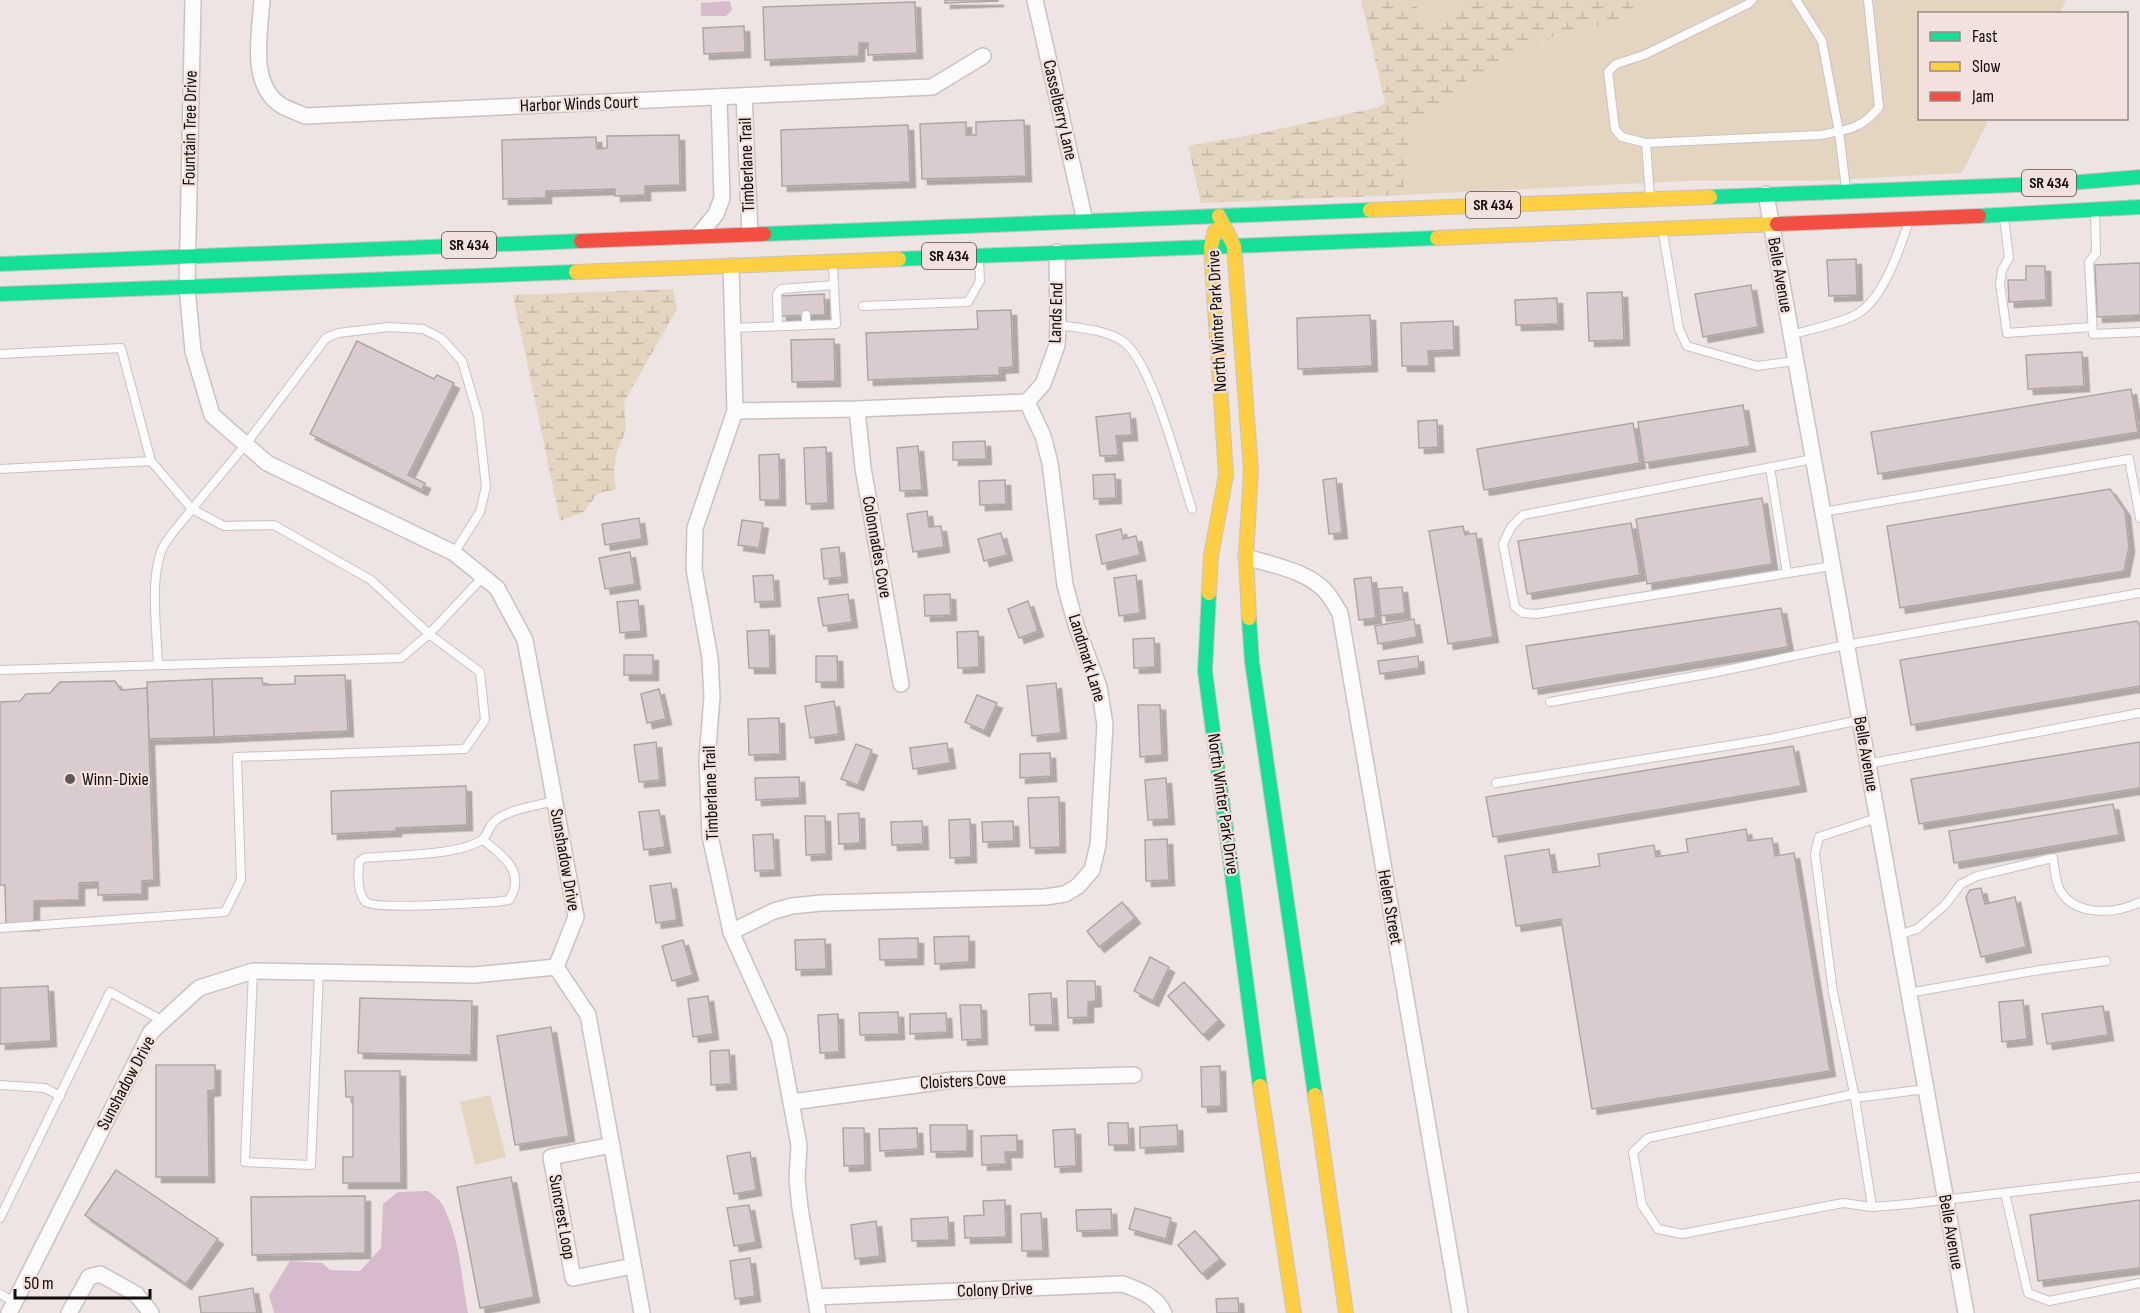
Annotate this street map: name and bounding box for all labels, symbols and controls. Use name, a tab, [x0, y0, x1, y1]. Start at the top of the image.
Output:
legend	[1918, 12, 2128, 120]
text: Fast	[1972, 26, 1998, 47]
text: Slow	[1972, 56, 2001, 77]
street label: Casselberry Lane	[1038, 58, 1082, 162]
street label: Fountain Tree Drive	[178, 70, 202, 186]
text: Jam	[1971, 86, 1994, 107]
street label: Harbor Winds Court	[520, 91, 639, 117]
street label: Timberlane Trail	[735, 117, 759, 213]
road number: SR 434	[2022, 170, 2076, 196]
road number: SR 434	[1466, 192, 1520, 218]
road number: SR 434	[442, 232, 496, 258]
street label: Belle Avenue	[1763, 236, 1797, 314]
road number: SR 434	[922, 243, 976, 269]
street label: North Winter Park Drive	[1203, 249, 1231, 393]
street label: Lands End	[1044, 282, 1068, 344]
street label: Colonnades Cove	[858, 494, 896, 600]
street label: Landmark Lane	[1064, 612, 1110, 704]
street label: Belle Avenue	[1849, 715, 1883, 793]
street label: North Winter Park Drive	[1203, 732, 1243, 876]
street label: Timberlane Trail	[699, 745, 723, 841]
place label: Winn-Dixie	[82, 769, 149, 790]
marker: Winn-Dixie	[63, 772, 77, 786]
street label: Sunshadow Drive	[546, 807, 584, 913]
street label: Helen Street	[1373, 868, 1407, 947]
street label: Sunshadow Drive	[92, 1032, 160, 1134]
street label: Cloisters Cove	[919, 1068, 1007, 1094]
street label: Suncrest Loop	[544, 1173, 580, 1261]
street label: Belle Avenue	[1934, 1193, 1968, 1271]
scale bar	[15, 1262, 150, 1300]
text: 50 m	[24, 1273, 54, 1294]
street label: Colony Drive	[957, 1278, 1033, 1302]

